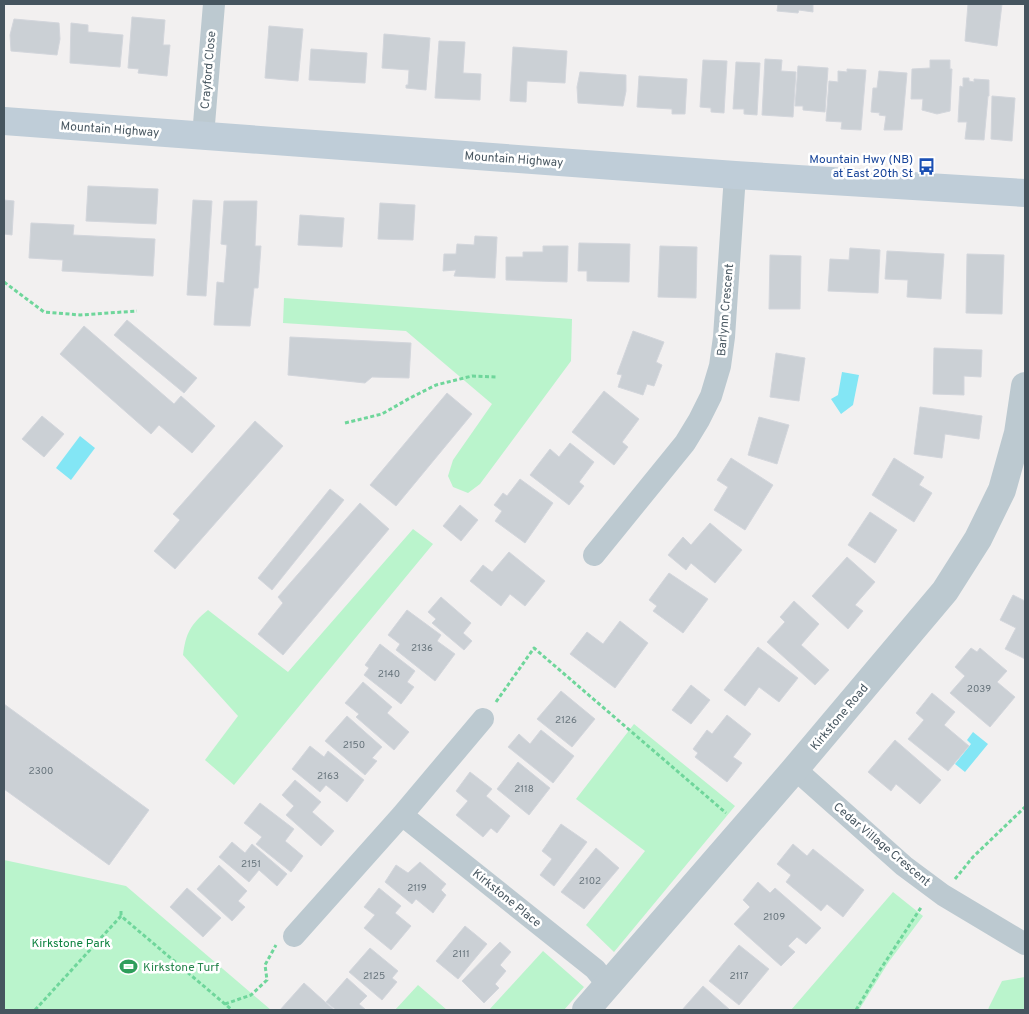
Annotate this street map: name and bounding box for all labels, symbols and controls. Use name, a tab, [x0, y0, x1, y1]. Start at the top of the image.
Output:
street label: Crayford Close	[198, 30, 220, 110]
street label: Mountain Highway	[60, 119, 160, 141]
street label: Mountain Highway	[464, 149, 564, 171]
place label: Mountain Hwy (NB) at East 20th St	[809, 152, 913, 182]
bus stop icon: Mountain Hwy (NB) at East 20th St	[917, 156, 937, 176]
street label: Barlynn Crescent	[714, 263, 738, 357]
house number: 2136	[411, 642, 433, 655]
house number: 2140	[378, 668, 400, 681]
street label: Kirkstone Road	[807, 681, 872, 754]
house number: 2039	[967, 683, 991, 696]
house number: 2126	[555, 714, 577, 727]
house number: 2150	[343, 739, 365, 752]
house number: 2300	[29, 765, 53, 778]
house number: 2163	[317, 770, 339, 783]
house number: 2118	[514, 783, 534, 796]
street label: Cedar Village Crescent	[829, 799, 933, 890]
house number: 2151	[241, 858, 261, 871]
street label: Kirkstone Place	[469, 866, 544, 931]
house number: 2102	[579, 875, 601, 888]
house number: 2119	[407, 882, 427, 895]
house number: 2109	[763, 911, 785, 924]
park label: Kirkstone Park	[31, 936, 111, 952]
house number: 2111	[452, 948, 470, 961]
sports icon: Kirkstone Turf	[119, 957, 139, 977]
place label: Kirkstone Turf	[143, 960, 219, 976]
house number: 2125	[363, 970, 385, 983]
house number: 2117	[730, 970, 748, 983]

